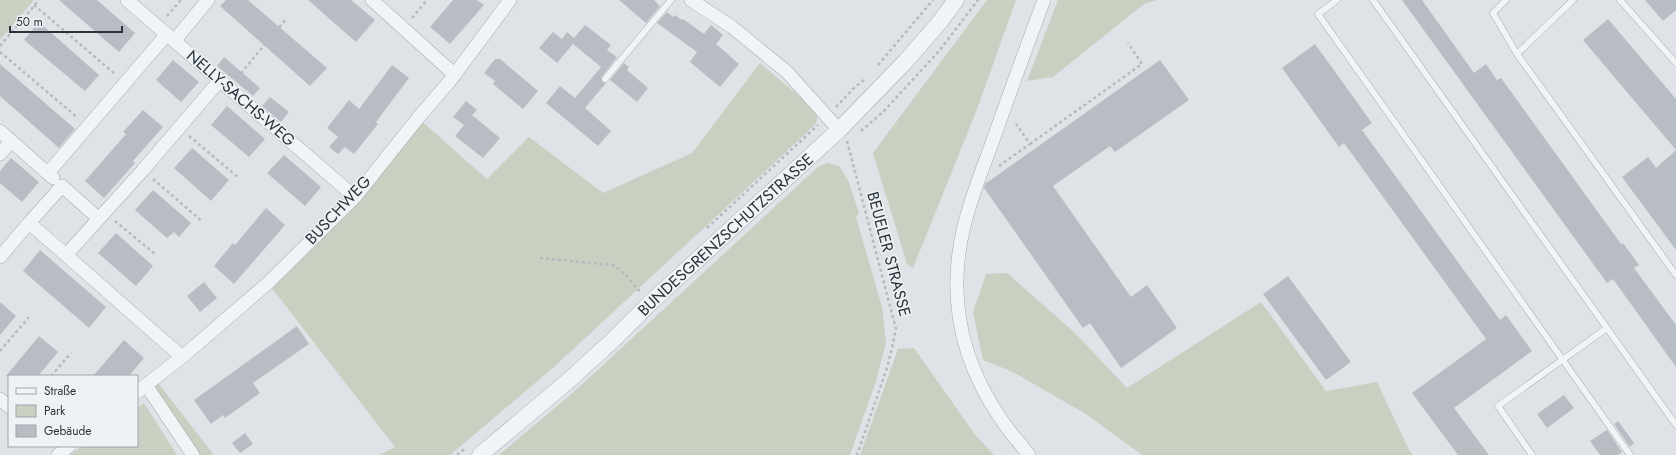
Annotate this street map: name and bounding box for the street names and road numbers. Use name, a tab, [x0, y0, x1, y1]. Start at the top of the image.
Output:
street label: NELLY-SACHS-WEG	[182, 44, 300, 152]
street label: BUNDESGRENZSCHUTZSTRASSE	[632, 148, 818, 321]
street label: BUSCHWEG	[300, 170, 376, 250]
street label: BEUELER STRASSE	[861, 189, 917, 319]

